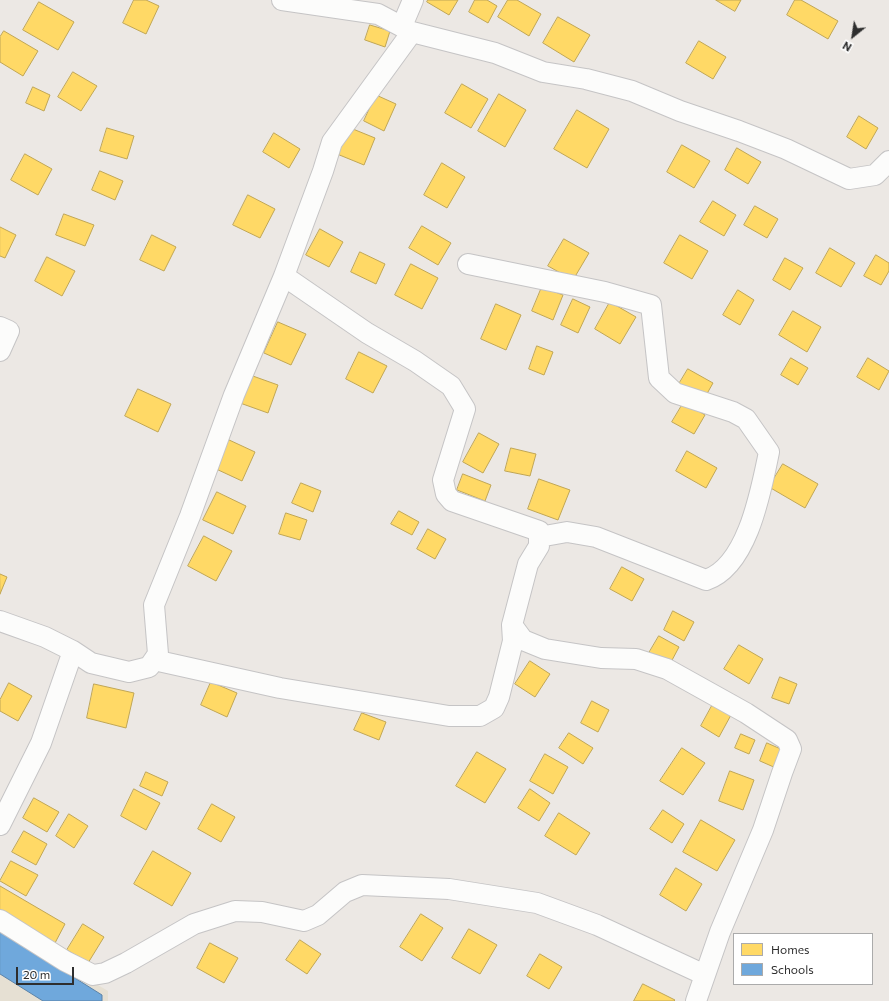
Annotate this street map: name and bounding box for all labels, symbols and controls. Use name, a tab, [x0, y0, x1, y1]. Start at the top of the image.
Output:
north arrow	[833, 16, 873, 56]
text: N	[840, 39, 854, 55]
legend	[733, 933, 873, 985]
text: Homes	[771, 942, 809, 956]
scale bar	[18, 959, 76, 985]
text: Schools	[771, 962, 814, 976]
text: 20 m	[23, 967, 50, 981]

